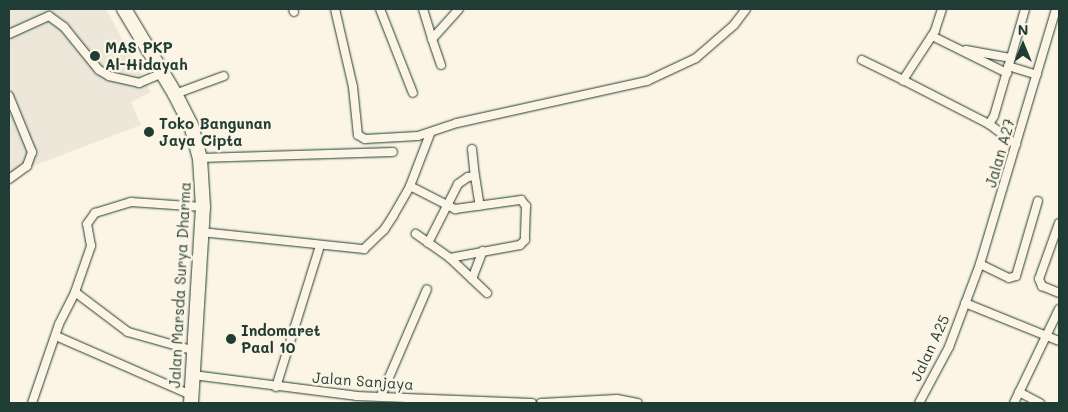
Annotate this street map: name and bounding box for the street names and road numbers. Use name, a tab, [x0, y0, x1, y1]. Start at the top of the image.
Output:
street label: Jalan A27	[982, 116, 1018, 190]
street label: Jalan Marsda Surya Dharma	[166, 181, 194, 389]
street label: Jalan A25	[907, 312, 953, 384]
street label: Jalan Sanjaya	[312, 368, 414, 394]

